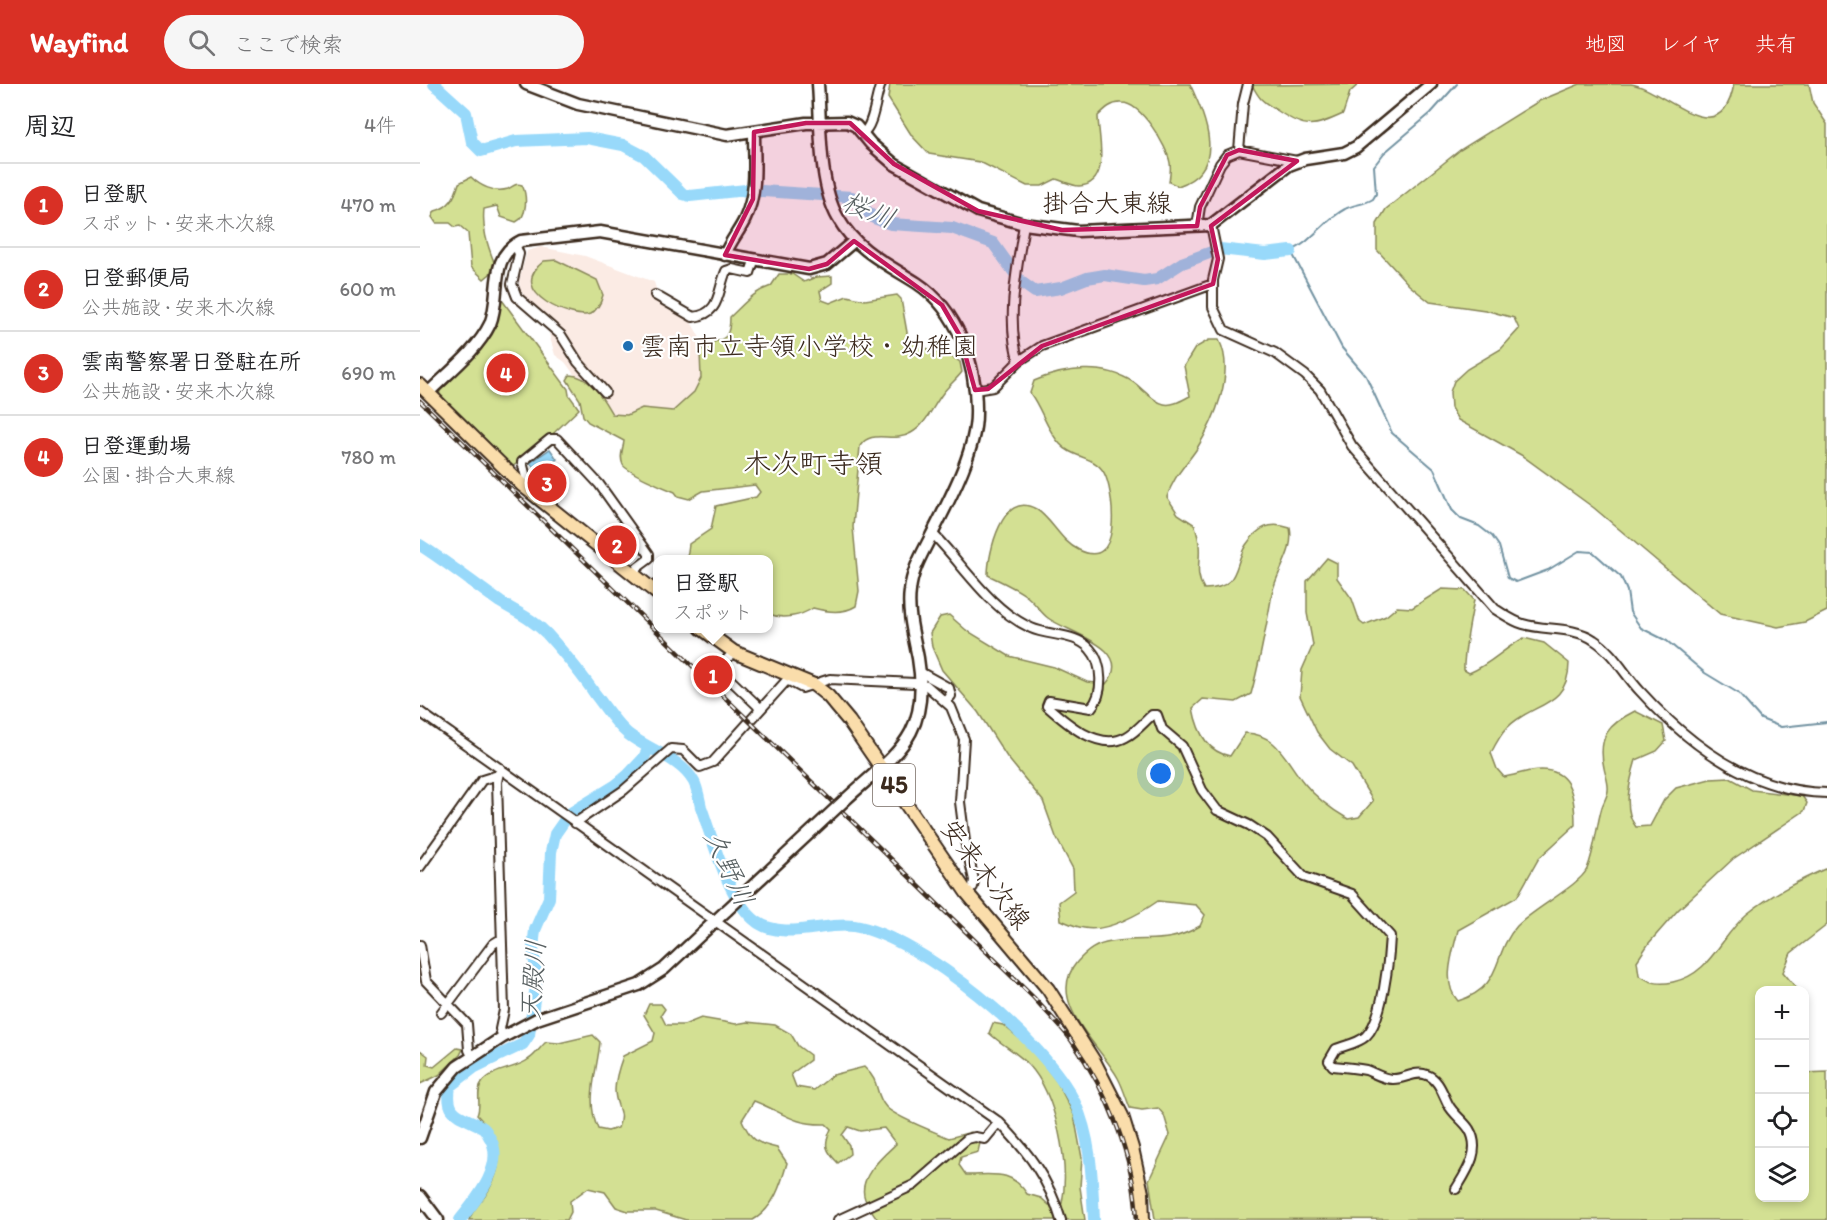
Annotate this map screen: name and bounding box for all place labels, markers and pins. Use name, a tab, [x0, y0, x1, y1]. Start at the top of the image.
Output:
place label: 雲南市立寺領小学校・幼稚園	[640, 330, 978, 362]
marker: 雲南市立寺領小学校・幼稚園	[621, 339, 635, 353]
pin: 4	[486, 350, 526, 396]
pin: 3	[528, 460, 566, 506]
pin: 2	[598, 522, 636, 568]
pin: 1	[694, 652, 732, 698]

